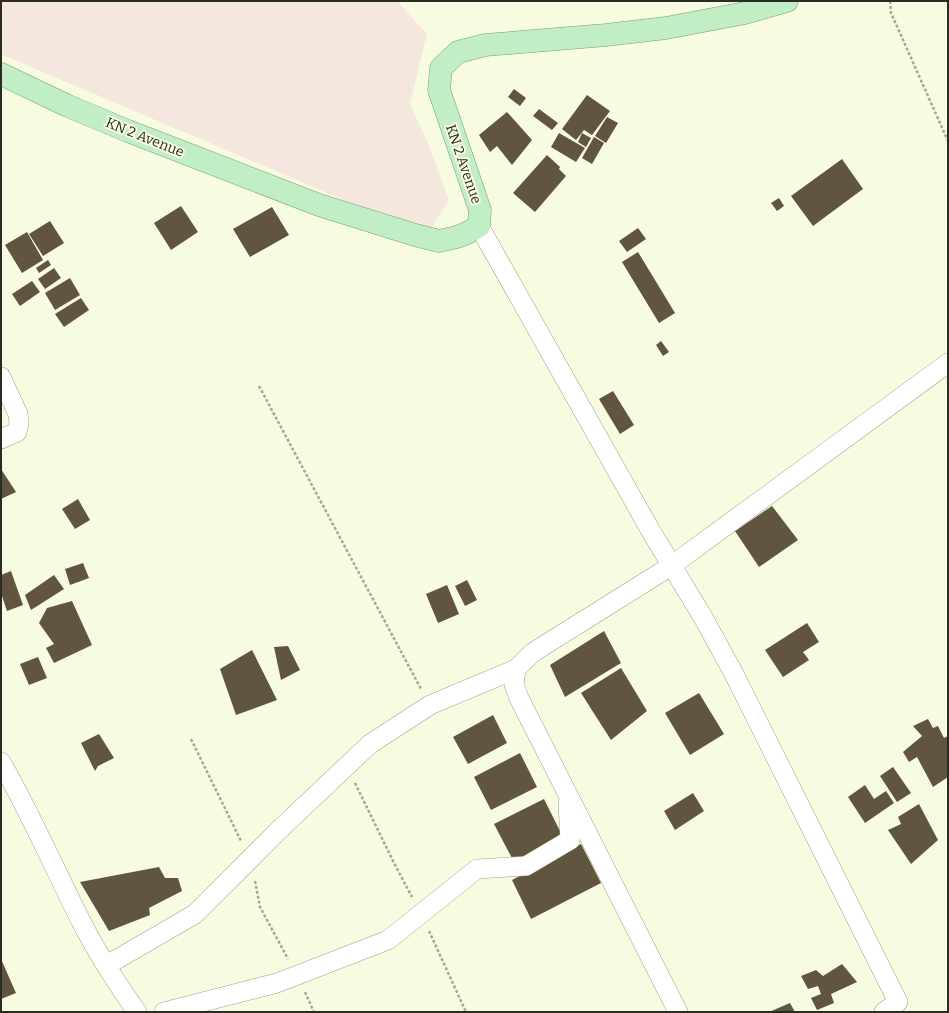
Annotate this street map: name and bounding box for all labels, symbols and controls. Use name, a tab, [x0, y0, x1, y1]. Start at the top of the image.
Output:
street label: KN 2 Avenue	[103, 114, 186, 161]
street label: KN 2 Avenue	[442, 122, 485, 206]

